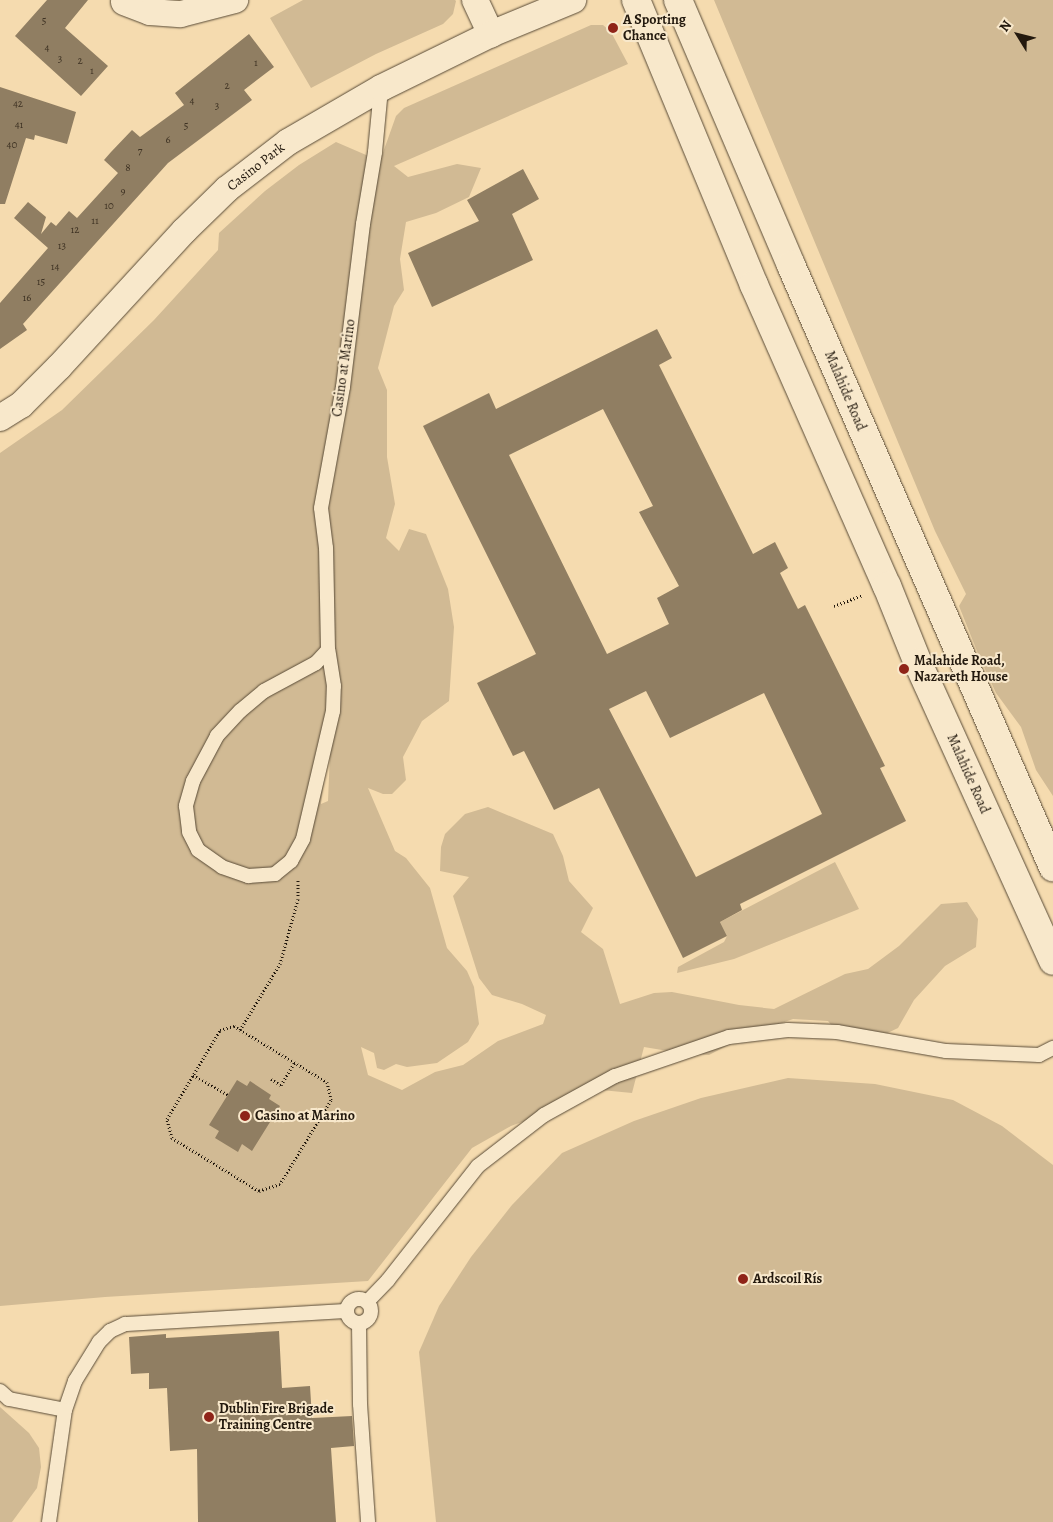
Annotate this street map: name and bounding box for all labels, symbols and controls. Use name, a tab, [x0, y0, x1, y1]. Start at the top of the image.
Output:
north arrow	[993, 10, 1043, 60]
place label: A Sporting Chance	[623, 12, 686, 44]
house number: 5	[42, 14, 46, 28]
text: N	[995, 16, 1016, 36]
marker: A Sporting Chance	[607, 22, 619, 34]
house number: 4	[45, 41, 49, 55]
house number: 3	[58, 52, 62, 66]
house number: 2	[77, 54, 83, 68]
house number: 1	[254, 56, 258, 70]
house number: 1	[90, 64, 94, 78]
house number: 2	[224, 79, 230, 93]
house number: 4	[190, 94, 194, 108]
house number: 42	[13, 97, 23, 111]
house number: 3	[215, 99, 219, 113]
house number: 41	[15, 118, 23, 132]
house number: 5	[184, 119, 188, 133]
house number: 6	[165, 133, 171, 147]
house number: 40	[7, 138, 17, 152]
street label: Casino Park	[224, 139, 288, 195]
house number: 7	[138, 144, 142, 158]
house number: 8	[125, 161, 131, 175]
house number: 9	[120, 184, 126, 198]
house number: 10	[104, 199, 114, 213]
house number: 11	[91, 214, 99, 228]
house number: 12	[71, 223, 79, 237]
house number: 13	[58, 239, 66, 253]
house number: 14	[51, 260, 59, 274]
house number: 15	[37, 275, 45, 289]
house number: 16	[23, 291, 31, 305]
street label: Casino at Marino	[329, 318, 359, 418]
street label: Malahide Road	[821, 348, 869, 434]
place label: Malahide Road, Nazareth House	[914, 653, 1008, 686]
marker: Malahide Road, Nazareth House	[898, 663, 910, 675]
street label: Malahide Road	[943, 732, 993, 816]
place label: Casino at Marino	[255, 1108, 355, 1124]
marker: Casino at Marino	[239, 1110, 251, 1122]
place label: Ardscoil Rís	[753, 1271, 822, 1287]
marker: Ardscoil Rís	[737, 1273, 749, 1285]
place label: Dublin Fire Brigade Training Centre	[219, 1401, 334, 1434]
marker: Dublin Fire Brigade Training Centre	[203, 1411, 215, 1423]

